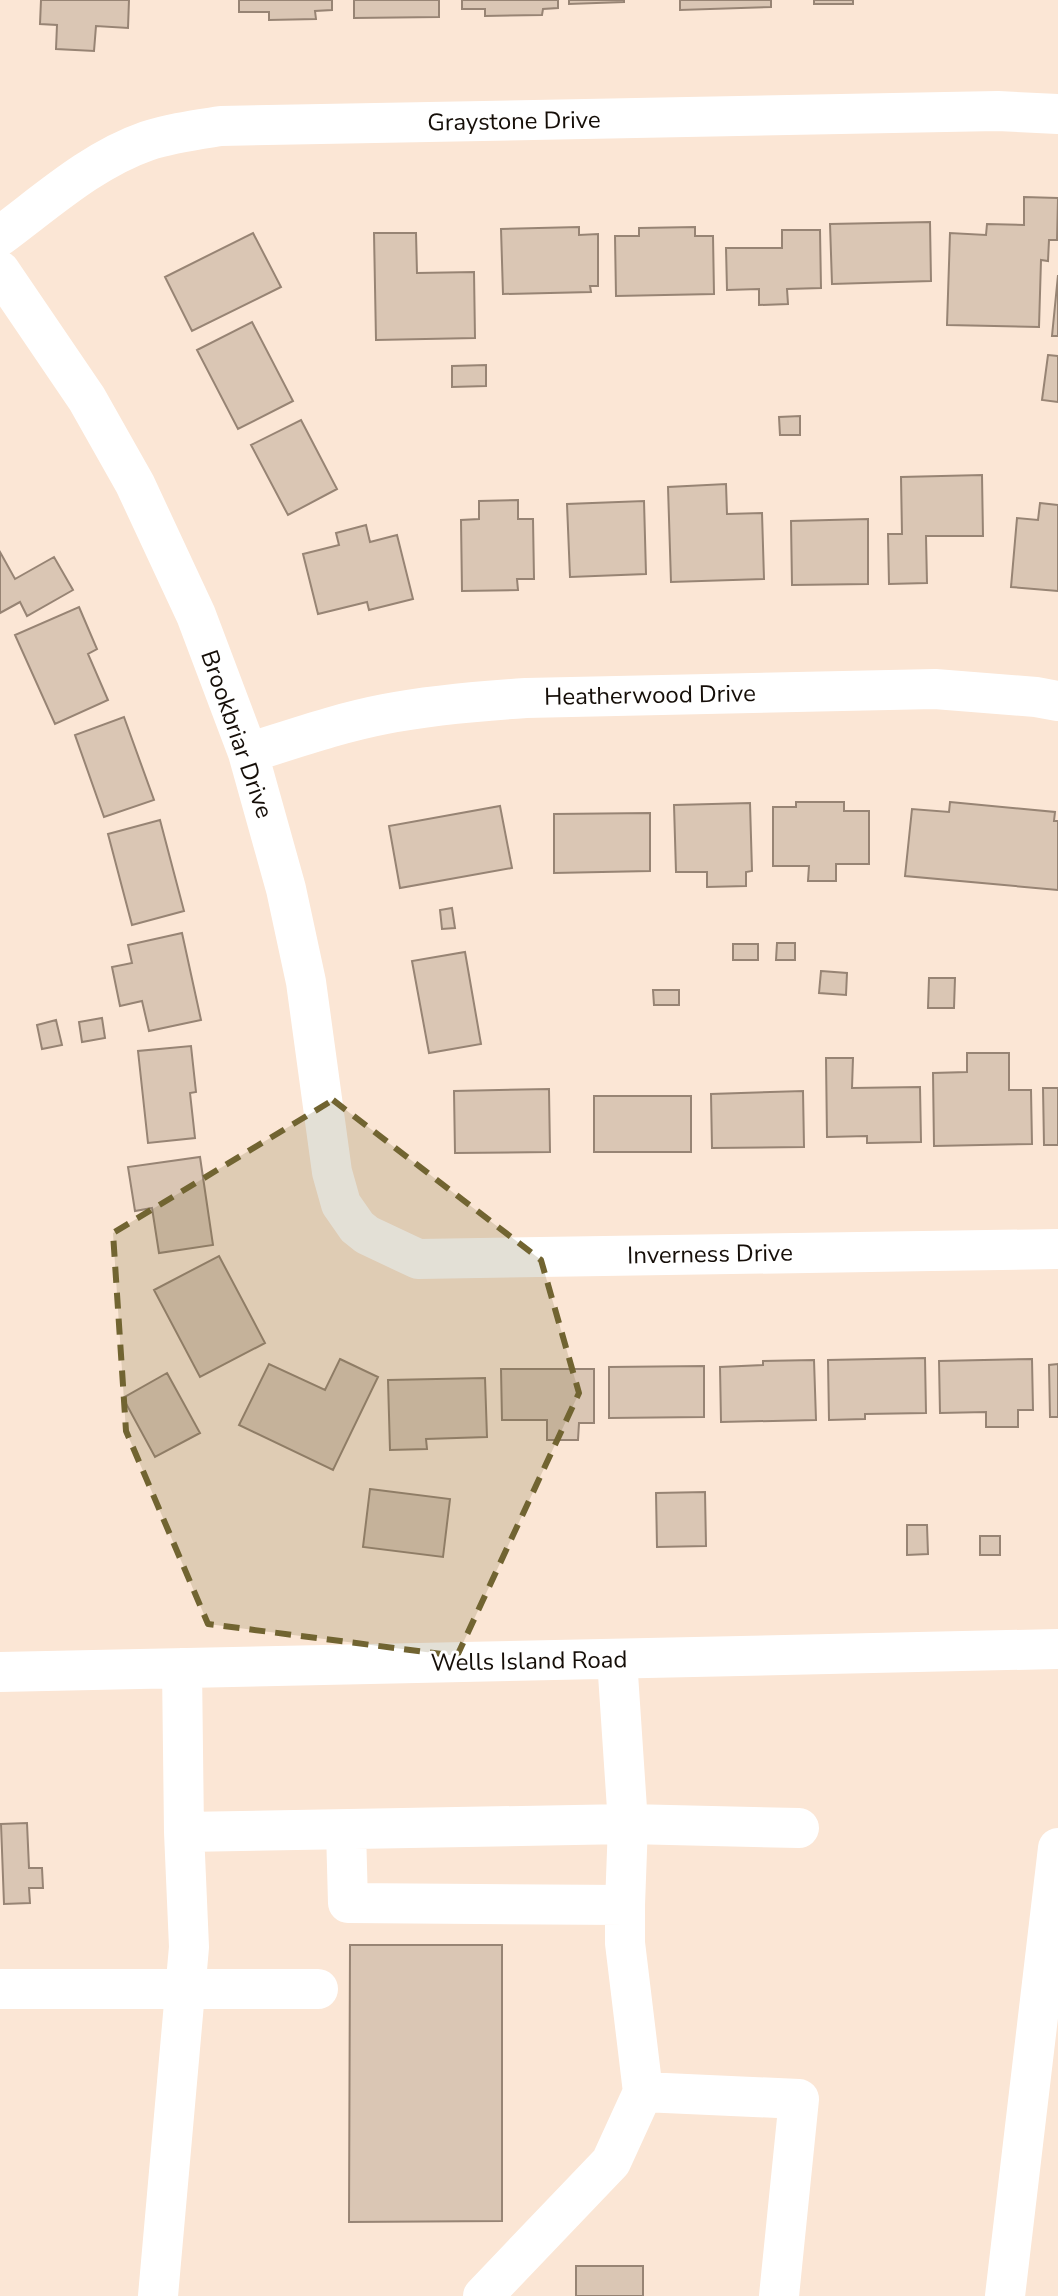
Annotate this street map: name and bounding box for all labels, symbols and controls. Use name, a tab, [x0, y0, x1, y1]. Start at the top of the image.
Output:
street label: Graystone Drive	[427, 103, 601, 139]
street label: Brookbriar Drive	[193, 646, 281, 822]
street label: Heatherwood Drive	[544, 677, 756, 713]
street label: Inverness Drive	[627, 1237, 793, 1271]
street label: Wells Island Road	[430, 1643, 628, 1679]

